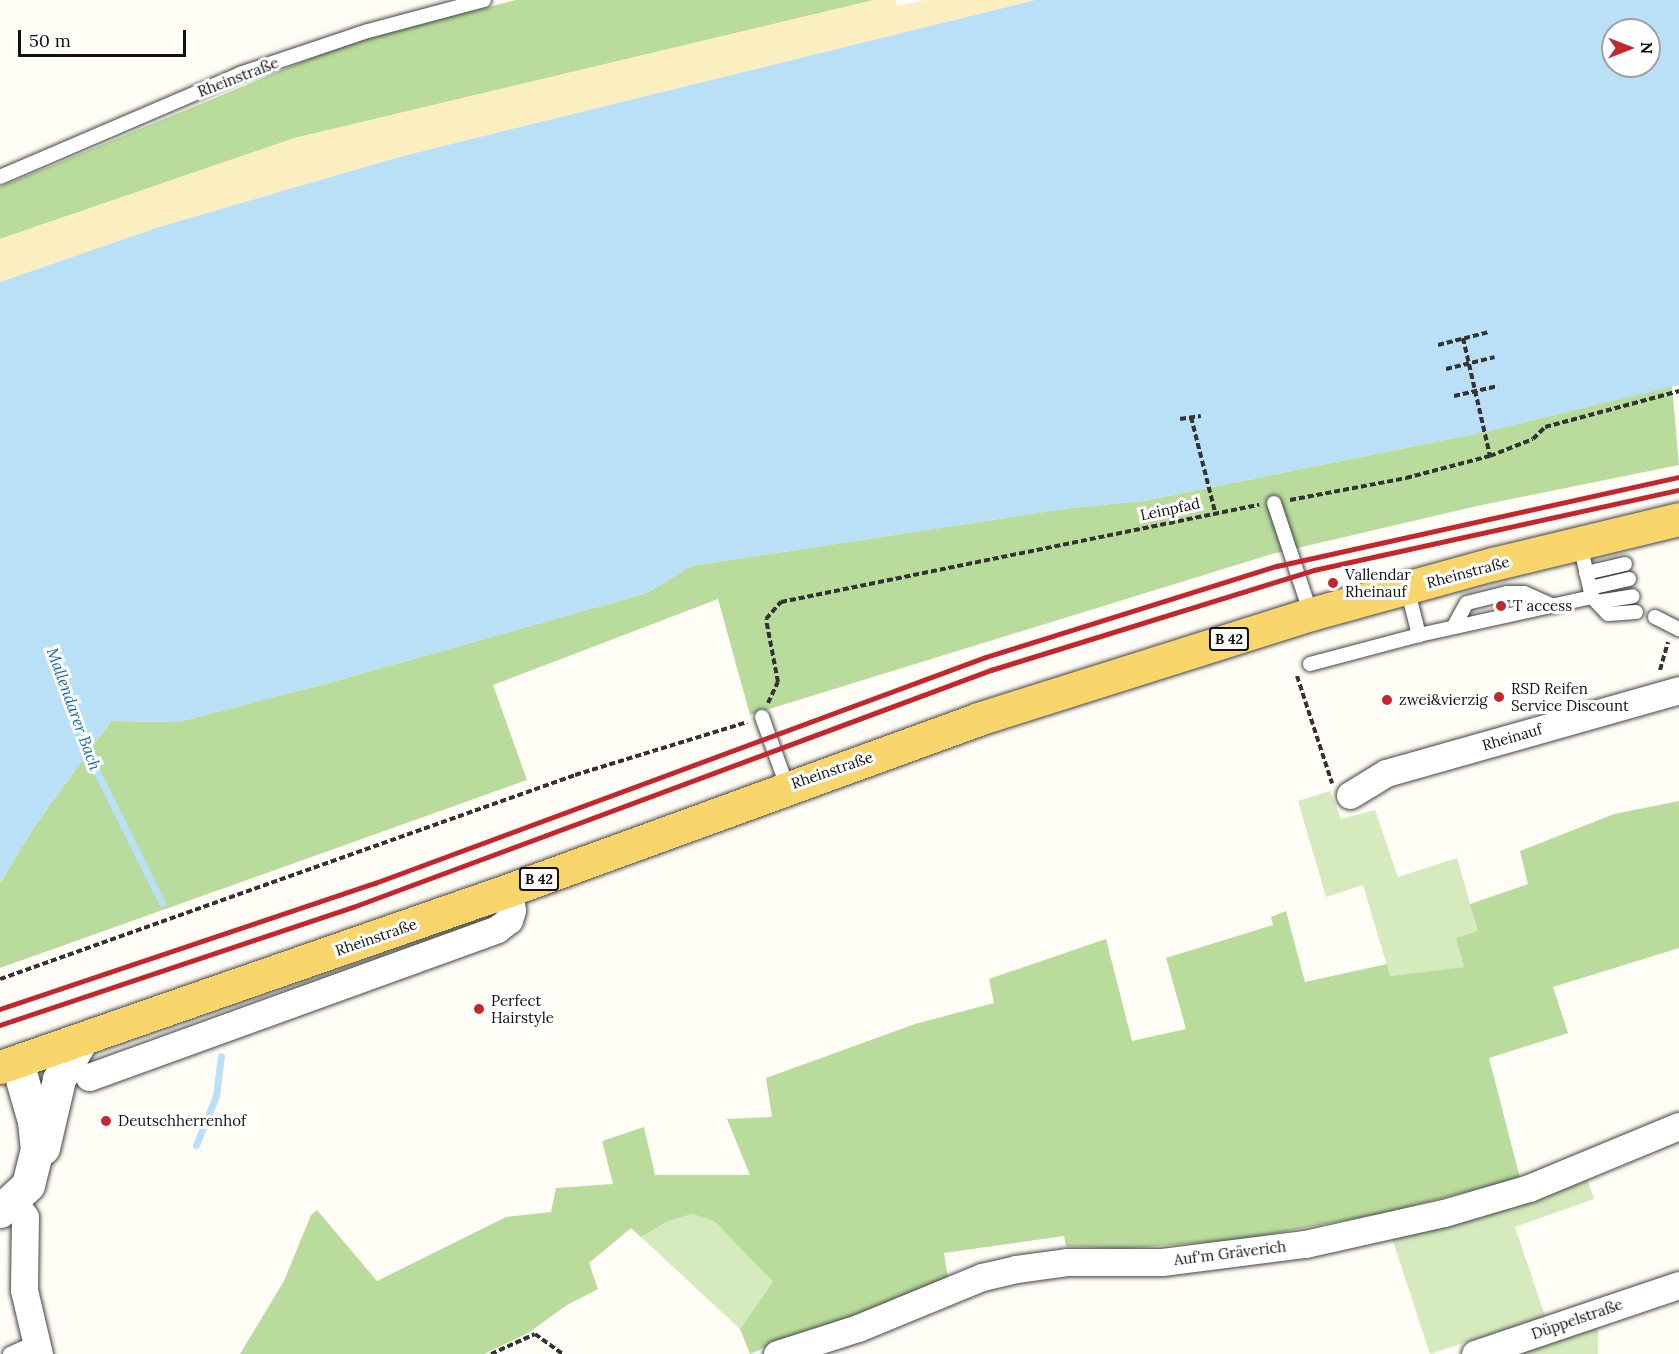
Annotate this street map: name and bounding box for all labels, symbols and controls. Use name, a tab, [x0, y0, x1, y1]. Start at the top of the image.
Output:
scale bar	[21, 18, 189, 56]
north arrow	[1601, 18, 1661, 78]
text: 50 m	[29, 29, 71, 52]
text: N	[1637, 42, 1657, 54]
street label: Rheinstraße	[195, 53, 281, 101]
street label: Leinpfad	[1138, 494, 1202, 524]
street label: Rheinstraße	[1425, 552, 1511, 592]
place label: Vallendar Rheinauf	[1345, 565, 1411, 600]
marker: Vallendar Rheinauf	[1326, 576, 1340, 590]
place label: T access	[1513, 597, 1572, 615]
marker: T access	[1494, 599, 1508, 613]
road number: B 42	[1208, 628, 1250, 650]
water label: Mallendarer Bach	[43, 645, 105, 773]
place label: RSD Reifen Service Discount	[1511, 679, 1629, 714]
marker: RSD Reifen Service Discount	[1492, 690, 1506, 704]
place label: zwei&vierzig	[1399, 691, 1488, 709]
marker: zwei&vierzig	[1380, 693, 1394, 707]
street label: Rheinauf	[1480, 720, 1544, 754]
street label: Rheinstraße	[789, 748, 875, 792]
road number: B 42	[518, 868, 560, 890]
street label: Rheinstraße	[333, 915, 419, 959]
place label: Perfect Hairstyle	[491, 991, 554, 1026]
marker: Perfect Hairstyle	[472, 1002, 486, 1016]
place label: Deutschherrenhof	[118, 1112, 246, 1130]
marker: Deutschherrenhof	[99, 1114, 113, 1128]
street label: Auf'm Gräverich	[1173, 1237, 1287, 1269]
street label: Düppelstraße	[1529, 1295, 1625, 1343]

